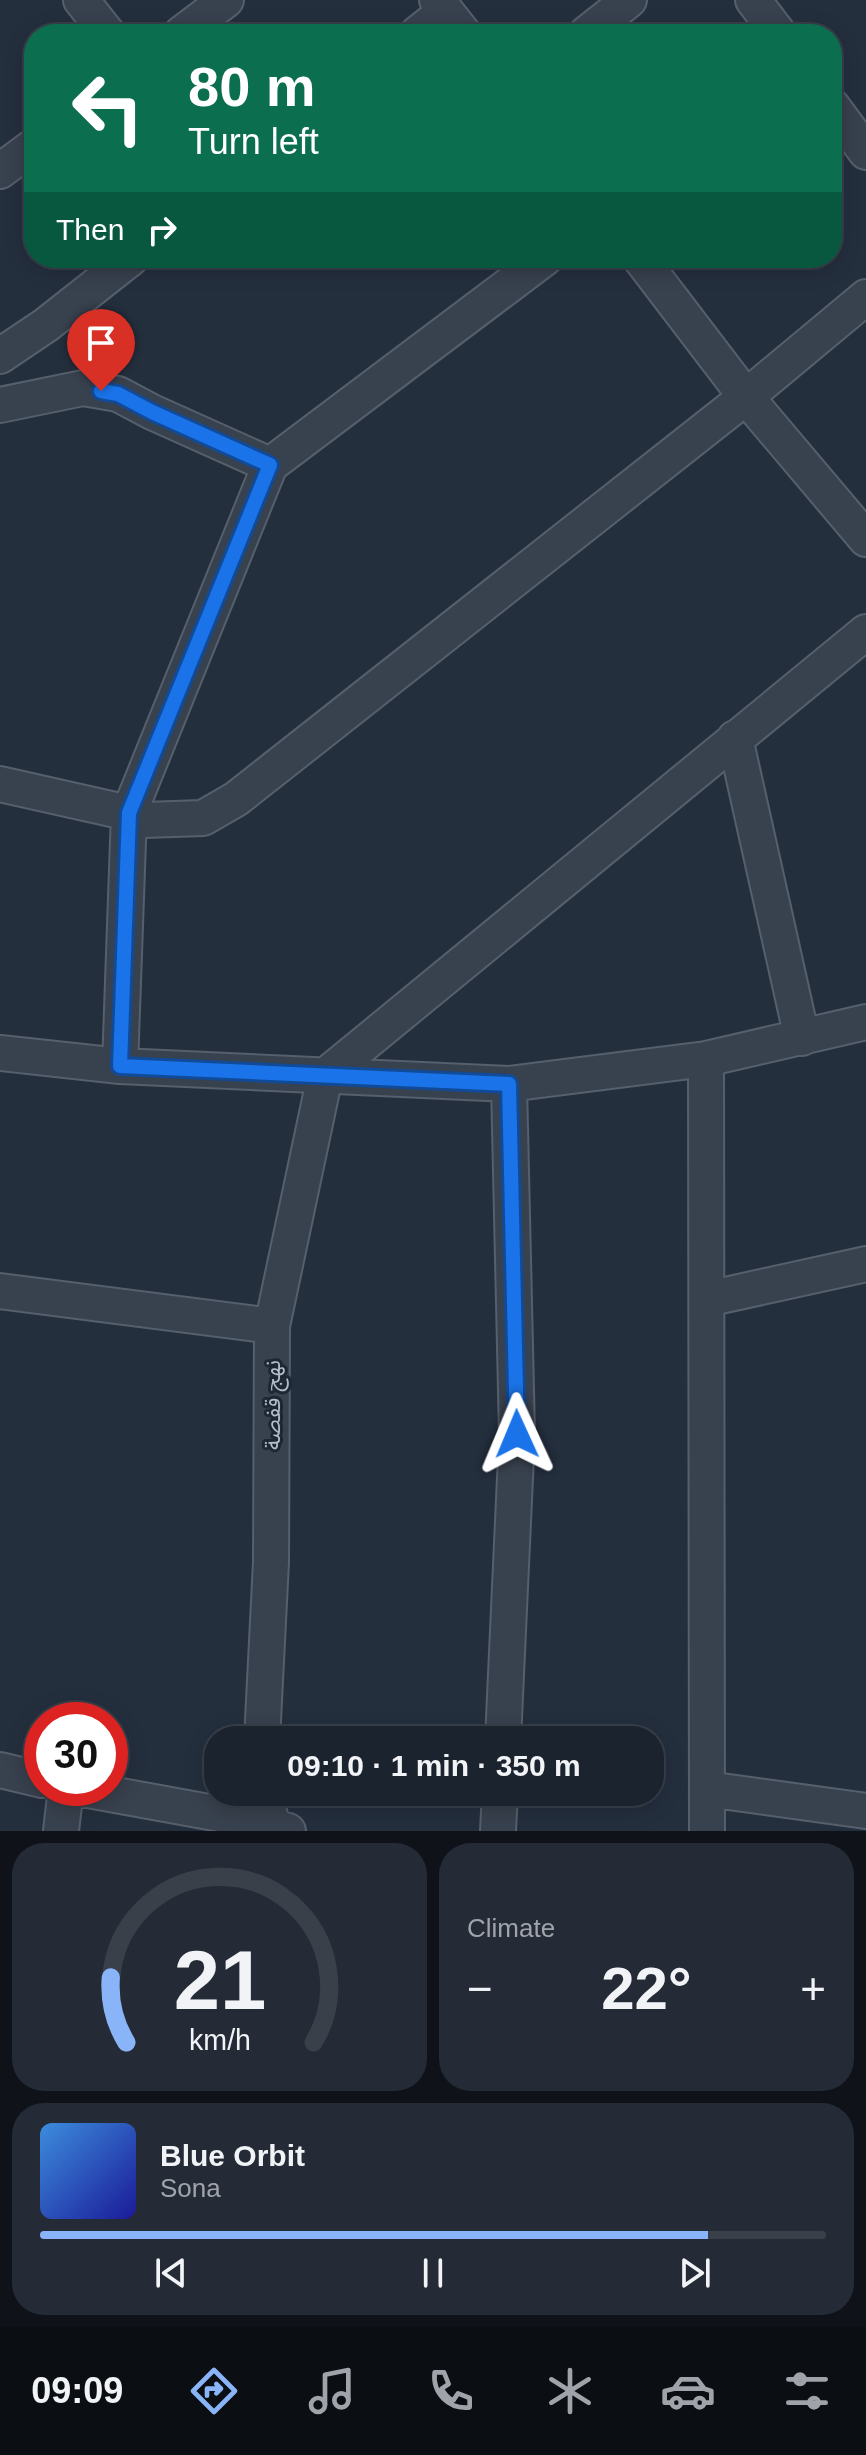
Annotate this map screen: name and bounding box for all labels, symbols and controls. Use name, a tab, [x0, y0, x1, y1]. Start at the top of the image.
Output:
text: 80 m	[188, 55, 316, 118]
icon: left	[56, 56, 160, 160]
text: Turn left	[188, 121, 319, 162]
icon: right	[140, 208, 184, 252]
text: Then	[56, 213, 124, 246]
pin	[67, 309, 135, 391]
icon: arrive	[79, 321, 123, 365]
street label: نهج قفصة	[260, 1360, 289, 1450]
position arrow	[475, 1392, 559, 1476]
speed limit sign: 30	[24, 1702, 128, 1806]
text: 09:10 · 1 min · 350 m	[287, 1749, 581, 1782]
text: Climate	[467, 1913, 555, 1943]
text: 21	[173, 1934, 266, 2027]
text: 22°	[601, 1955, 692, 2022]
text: −	[467, 1964, 493, 2013]
text: +	[800, 1964, 826, 2013]
text: km/h	[189, 2024, 250, 2056]
text: Blue Orbit	[160, 2139, 305, 2172]
text: Sona	[160, 2173, 221, 2203]
icon: previous	[149, 2251, 193, 2295]
icon: pause	[411, 2251, 455, 2295]
icon: next	[673, 2251, 717, 2295]
icon: directions	[186, 2363, 242, 2419]
icon: music	[304, 2363, 360, 2419]
icon: phone	[423, 2363, 479, 2419]
icon: climate	[542, 2363, 598, 2419]
icon: car	[660, 2363, 716, 2419]
icon: filters	[779, 2363, 835, 2419]
text: 09:09	[31, 2370, 123, 2411]

